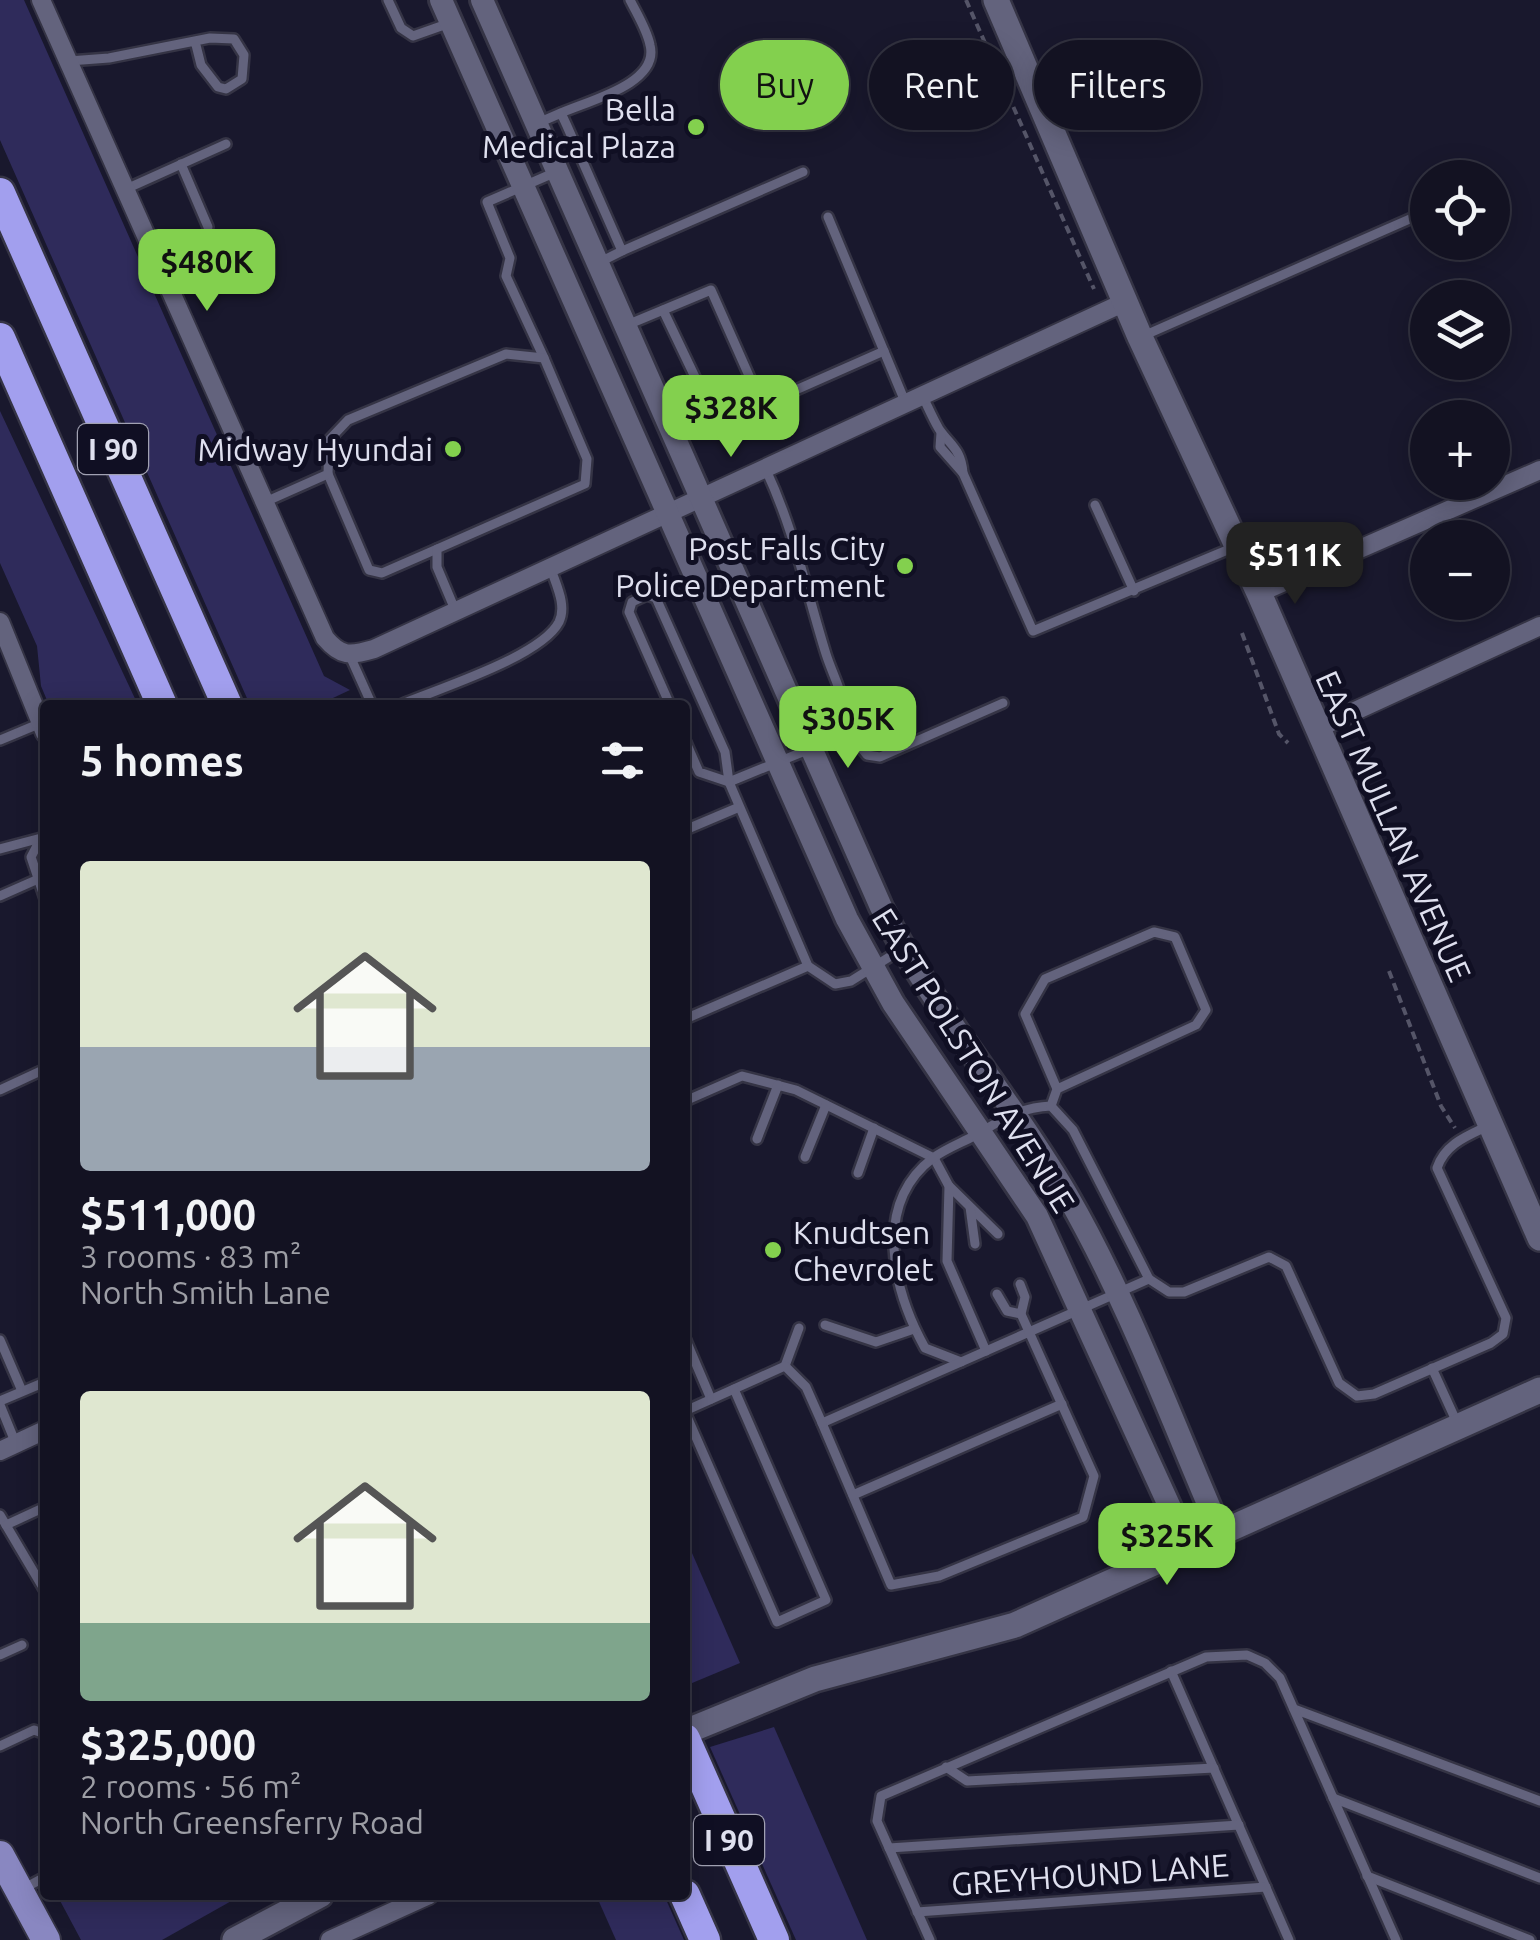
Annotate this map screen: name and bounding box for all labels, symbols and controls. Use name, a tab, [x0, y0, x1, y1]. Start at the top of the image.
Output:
chip: Buy	[720, 40, 849, 130]
chip: Rent	[869, 40, 1014, 130]
chip: Filters	[1034, 40, 1201, 130]
place label: Bella Medical Plaza	[482, 91, 676, 164]
marker: Bella Medical Plaza	[685, 116, 707, 138]
map controls	[1410, 160, 1510, 620]
button: locate	[1410, 160, 1510, 260]
pin: $480K	[137, 229, 277, 314]
text: $480K	[160, 243, 254, 279]
button: layers	[1410, 280, 1510, 380]
pin: $328K	[661, 375, 801, 460]
text: $328K	[684, 389, 778, 425]
button: +	[1410, 400, 1510, 500]
road number: I 90	[78, 424, 148, 474]
place label: Midway Hyundai	[198, 431, 433, 467]
marker: Midway Hyundai	[442, 438, 464, 460]
button: −	[1410, 520, 1510, 620]
pin: $511K	[1225, 522, 1365, 607]
place label: Post Falls City Police Department	[615, 530, 885, 603]
text: $511K	[1248, 536, 1342, 572]
marker: Post Falls City Police Department	[894, 555, 916, 577]
street label: EAST MULLAN AVENUE	[1309, 665, 1479, 987]
pin: $305K	[778, 686, 918, 771]
text: $305K	[801, 700, 895, 736]
icon: filters	[595, 733, 650, 788]
text: 5 homes	[80, 737, 244, 784]
street label: EAST POLSTON AVENUE	[866, 902, 1082, 1218]
icon: home	[275, 926, 455, 1106]
text: $511,000	[80, 1191, 256, 1238]
place label: Knudtsen Chevrolet	[793, 1214, 934, 1287]
text: 3 rooms · 83 m²	[80, 1238, 301, 1274]
marker: Knudtsen Chevrolet	[762, 1239, 784, 1261]
text: North Smith Lane	[80, 1274, 331, 1310]
icon: home	[275, 1456, 455, 1636]
pin: $325K	[1097, 1503, 1237, 1588]
text: $325K	[1120, 1517, 1214, 1553]
text: $325,000	[80, 1721, 256, 1768]
text: 2 rooms · 56 m²	[80, 1768, 301, 1804]
text: North Greensferry Road	[80, 1804, 424, 1840]
road number: I 90	[694, 1815, 764, 1865]
street label: GREYHOUND LANE	[950, 1846, 1230, 1902]

